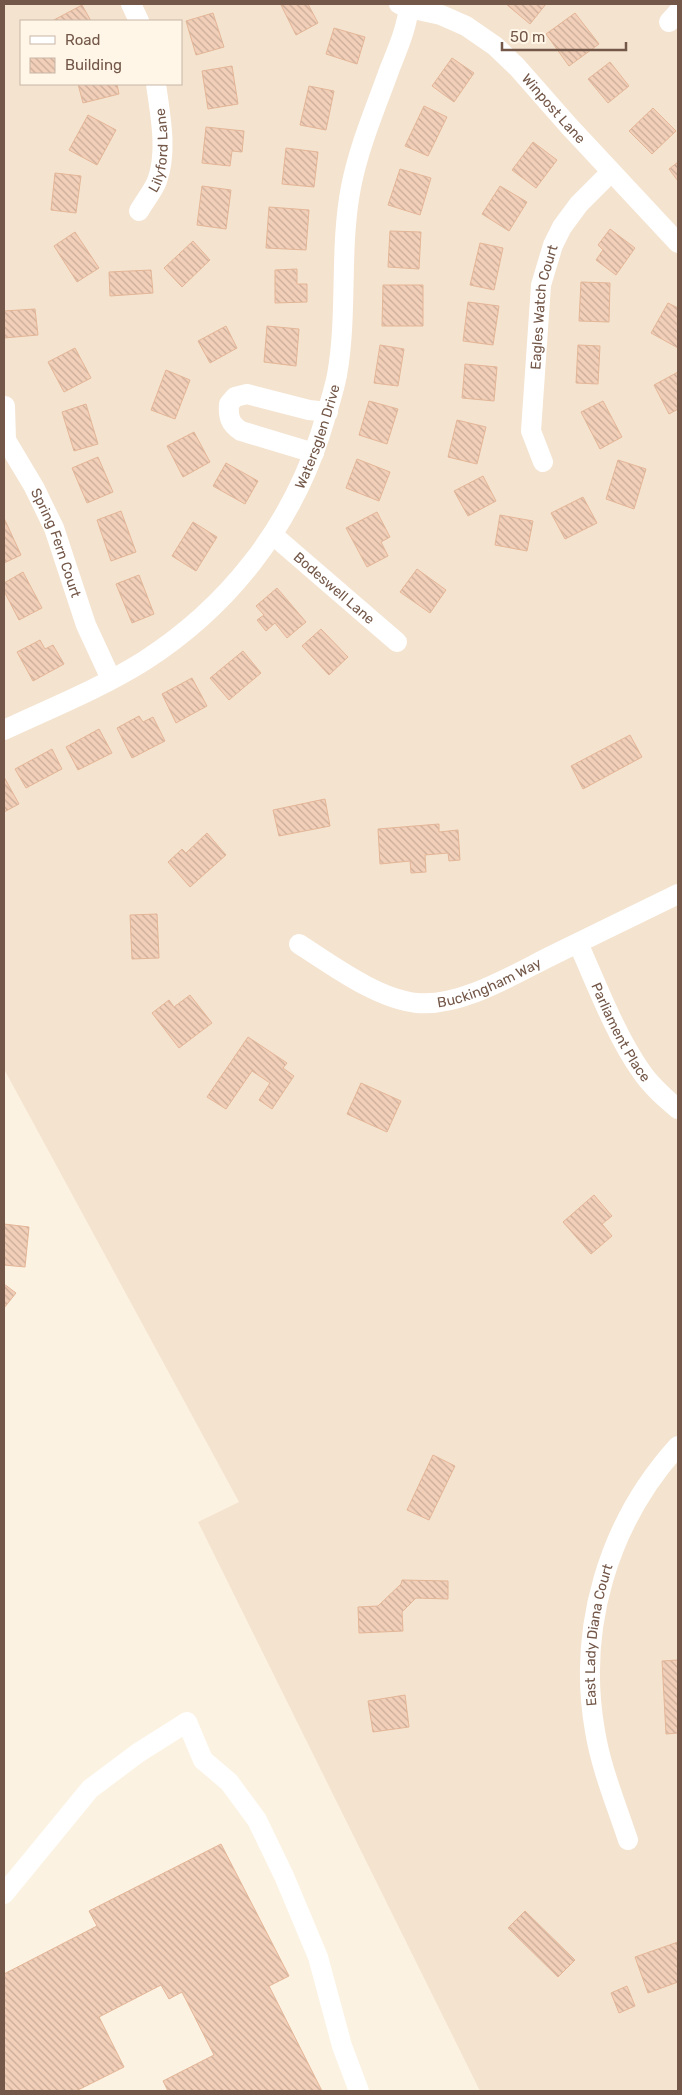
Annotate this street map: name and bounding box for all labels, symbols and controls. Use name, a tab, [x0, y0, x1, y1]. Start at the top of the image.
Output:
legend	[20, 20, 182, 85]
scale bar	[502, 20, 626, 52]
text: 50 m	[510, 28, 545, 46]
text: Road	[65, 31, 101, 49]
text: Building	[65, 56, 122, 74]
street label: Winpost Lane	[518, 71, 589, 147]
street label: Lilyford Lane	[145, 107, 172, 195]
street label: Eagles Watch Court	[527, 242, 562, 370]
street label: Watersglen Drive	[291, 382, 344, 492]
street label: Spring Fern Court	[27, 486, 84, 600]
street label: Bodeswell Lane	[290, 549, 378, 628]
street label: Buckingham Way	[436, 954, 545, 1011]
street label: Parliament Place	[587, 980, 654, 1085]
street label: East Lady Diana Court	[582, 1561, 617, 1707]

